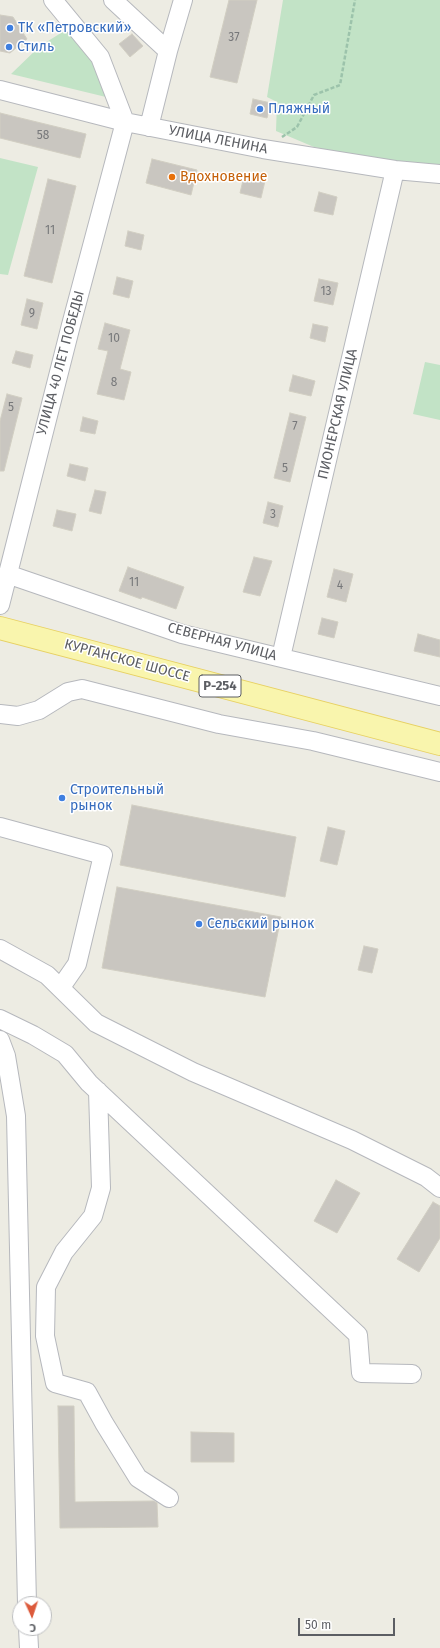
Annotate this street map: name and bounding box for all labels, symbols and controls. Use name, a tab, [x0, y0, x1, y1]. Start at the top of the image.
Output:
place label: ТК «Петровский»	[18, 20, 131, 36]
marker: ТК «Петровский»	[5, 23, 15, 33]
house number: 37	[228, 31, 240, 45]
place label: Стиль	[17, 39, 54, 55]
marker: Стиль	[4, 42, 14, 52]
place label: Пляжный	[268, 101, 330, 117]
marker: Пляжный	[255, 104, 265, 114]
street label: УЛИЦА ЛЕНИНА	[167, 122, 269, 158]
house number: 58	[37, 129, 49, 143]
place label: Вдохновение	[180, 169, 267, 185]
marker: Вдохновение	[167, 172, 177, 182]
house number: 11	[45, 224, 55, 238]
house number: 13	[320, 285, 332, 299]
street label: УЛИЦА 40 ЛЕТ ПОБЕДЫ	[34, 289, 88, 437]
house number: 9	[29, 307, 35, 321]
house number: 10	[108, 332, 120, 346]
street label: ПИОНЕРСКАЯ УЛИЦА	[315, 347, 361, 481]
house number: 8	[111, 376, 117, 390]
house number: 5	[8, 401, 14, 415]
house number: 7	[292, 420, 298, 434]
house number: 5	[282, 462, 288, 476]
house number: 3	[270, 508, 276, 522]
house number: 11	[129, 576, 139, 590]
house number: 4	[337, 579, 343, 593]
street label: СЕВЕРНАЯ УЛИЦА	[165, 619, 279, 665]
street label: КУРГАНСКОЕ ШОССЕ	[62, 636, 192, 686]
road number: Р-254	[199, 675, 241, 697]
place label: Строительный рынок	[70, 782, 164, 814]
marker: Строительный рынок	[57, 793, 67, 803]
place label: Сельский рынок	[207, 916, 314, 932]
marker: Сельский рынок	[194, 919, 204, 929]
north arrow	[12, 1596, 52, 1636]
scale bar	[300, 1610, 397, 1636]
text: 50 m	[305, 1618, 331, 1632]
text: С	[29, 1621, 36, 1634]

